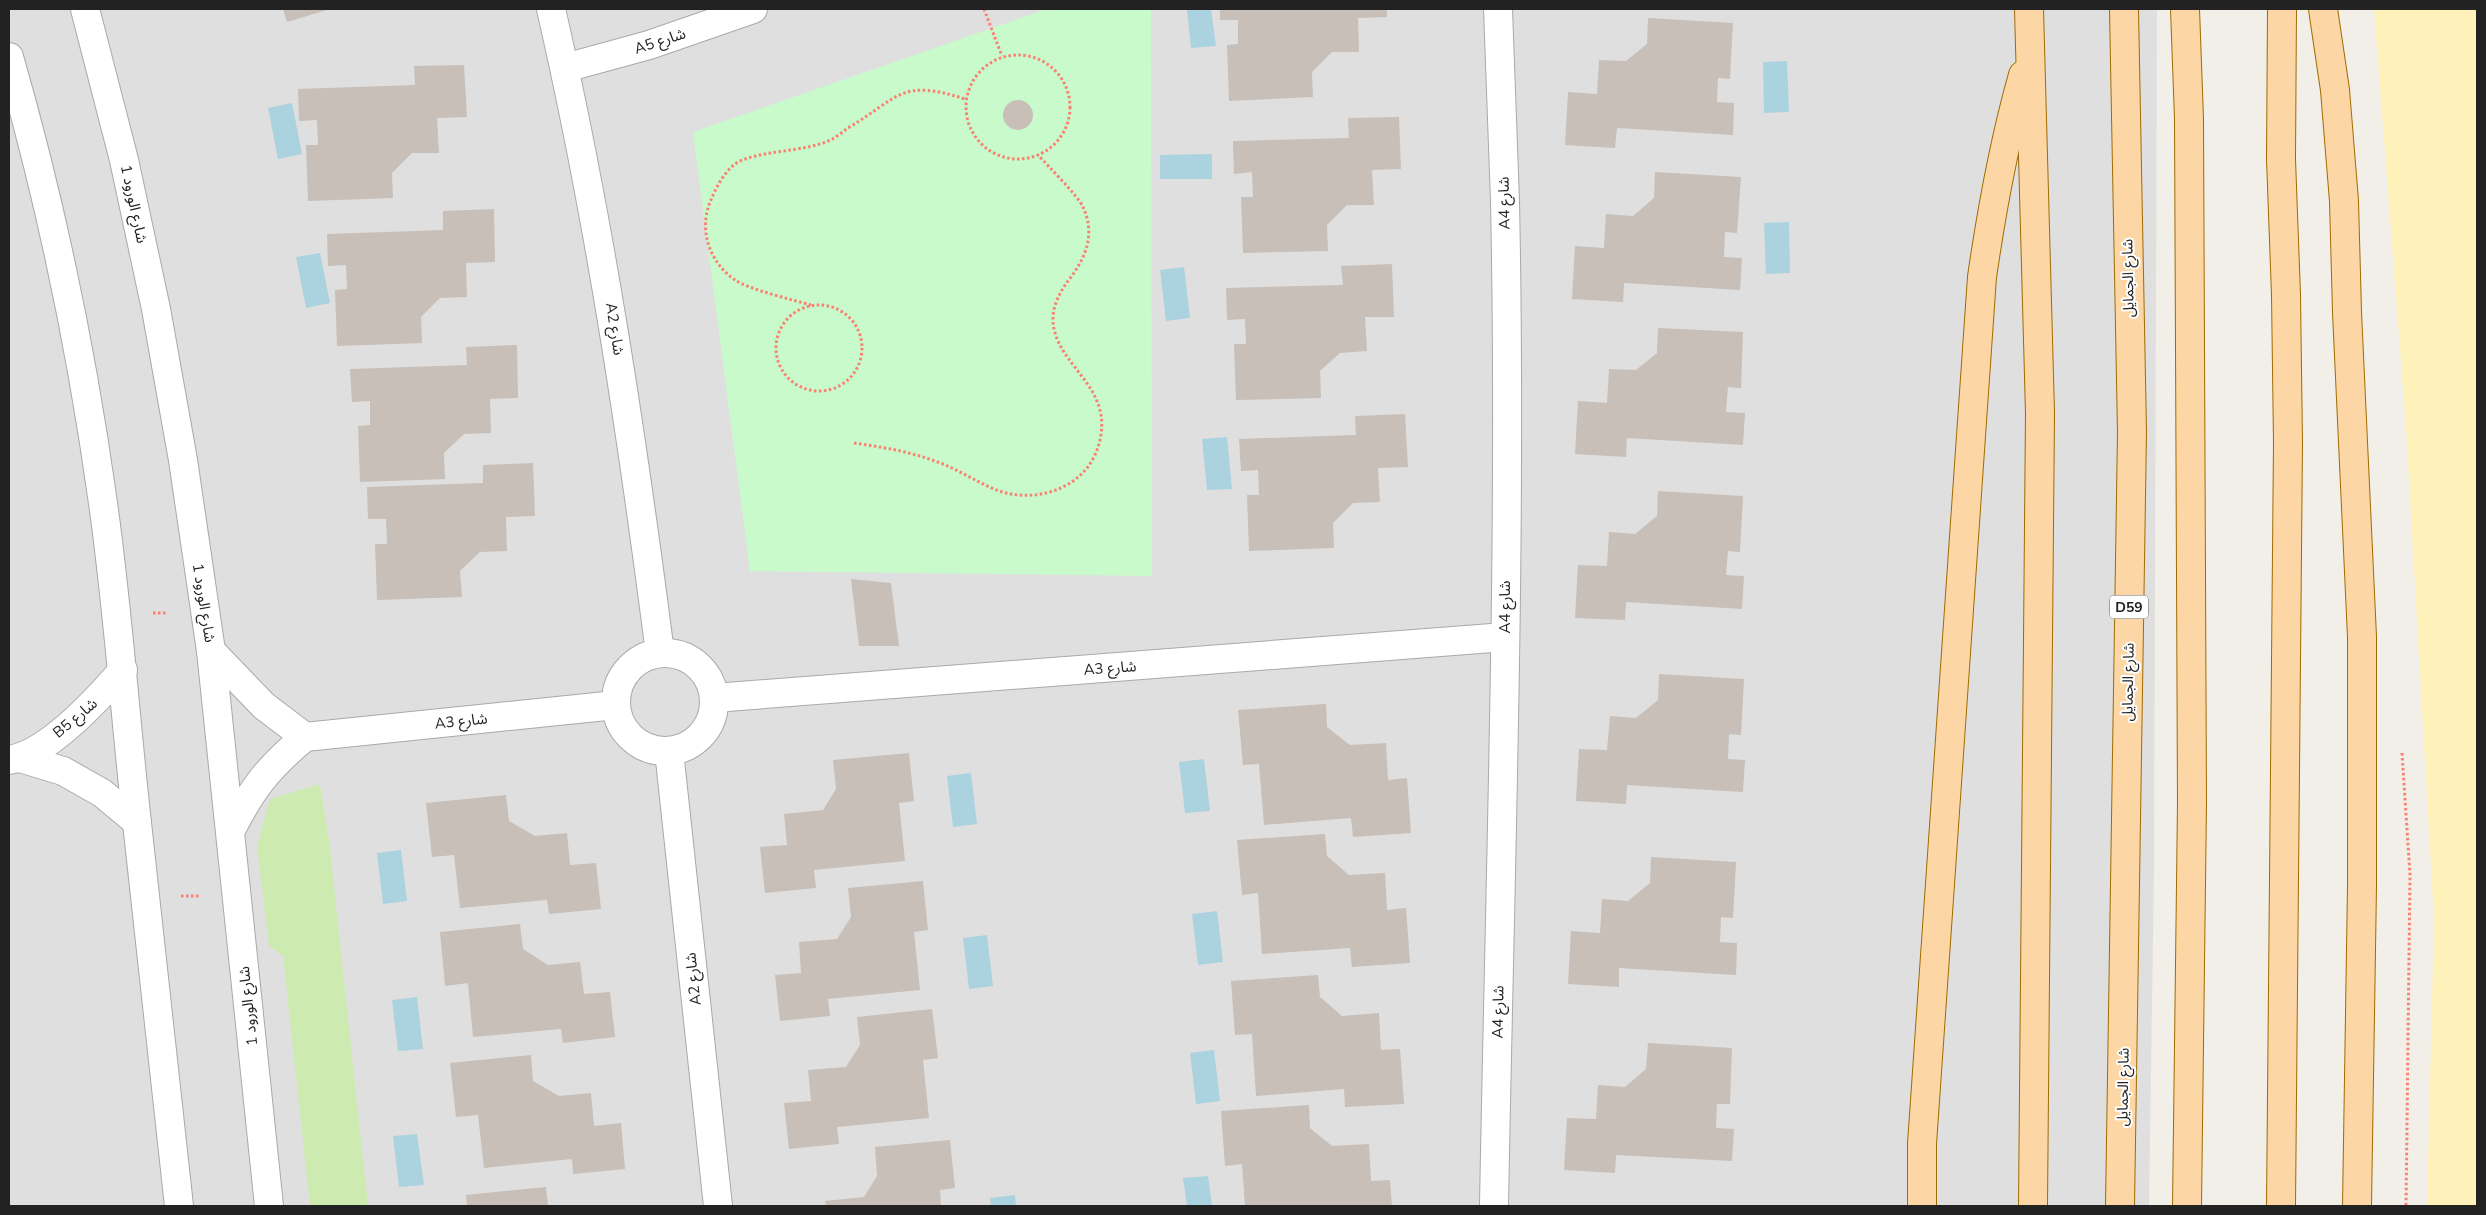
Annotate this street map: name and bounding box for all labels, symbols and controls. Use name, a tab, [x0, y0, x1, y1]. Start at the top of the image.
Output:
street label: A5 شارع	[632, 23, 689, 61]
street label: شارع الورود 1	[114, 163, 152, 246]
street label: A4 شارع	[1494, 176, 1516, 230]
street label: شارع الجمايل	[2117, 238, 2141, 317]
street label: A2 شارع	[599, 301, 629, 357]
street label: شارع الورود 1	[186, 562, 220, 645]
street label: A4 شارع	[1495, 580, 1517, 634]
road number: D59	[2110, 596, 2148, 618]
street label: شارع الجمايل	[2117, 642, 2141, 722]
street label: A3 شارع	[1083, 656, 1138, 682]
street label: B5 شارع	[49, 693, 103, 744]
street label: A3 شارع	[434, 708, 489, 736]
street label: A2 شارع	[680, 951, 708, 1006]
street label: شارع الورود 1	[234, 965, 264, 1047]
street label: A4 شارع	[1488, 985, 1510, 1039]
street label: شارع الجمايل	[2112, 1047, 2136, 1127]

